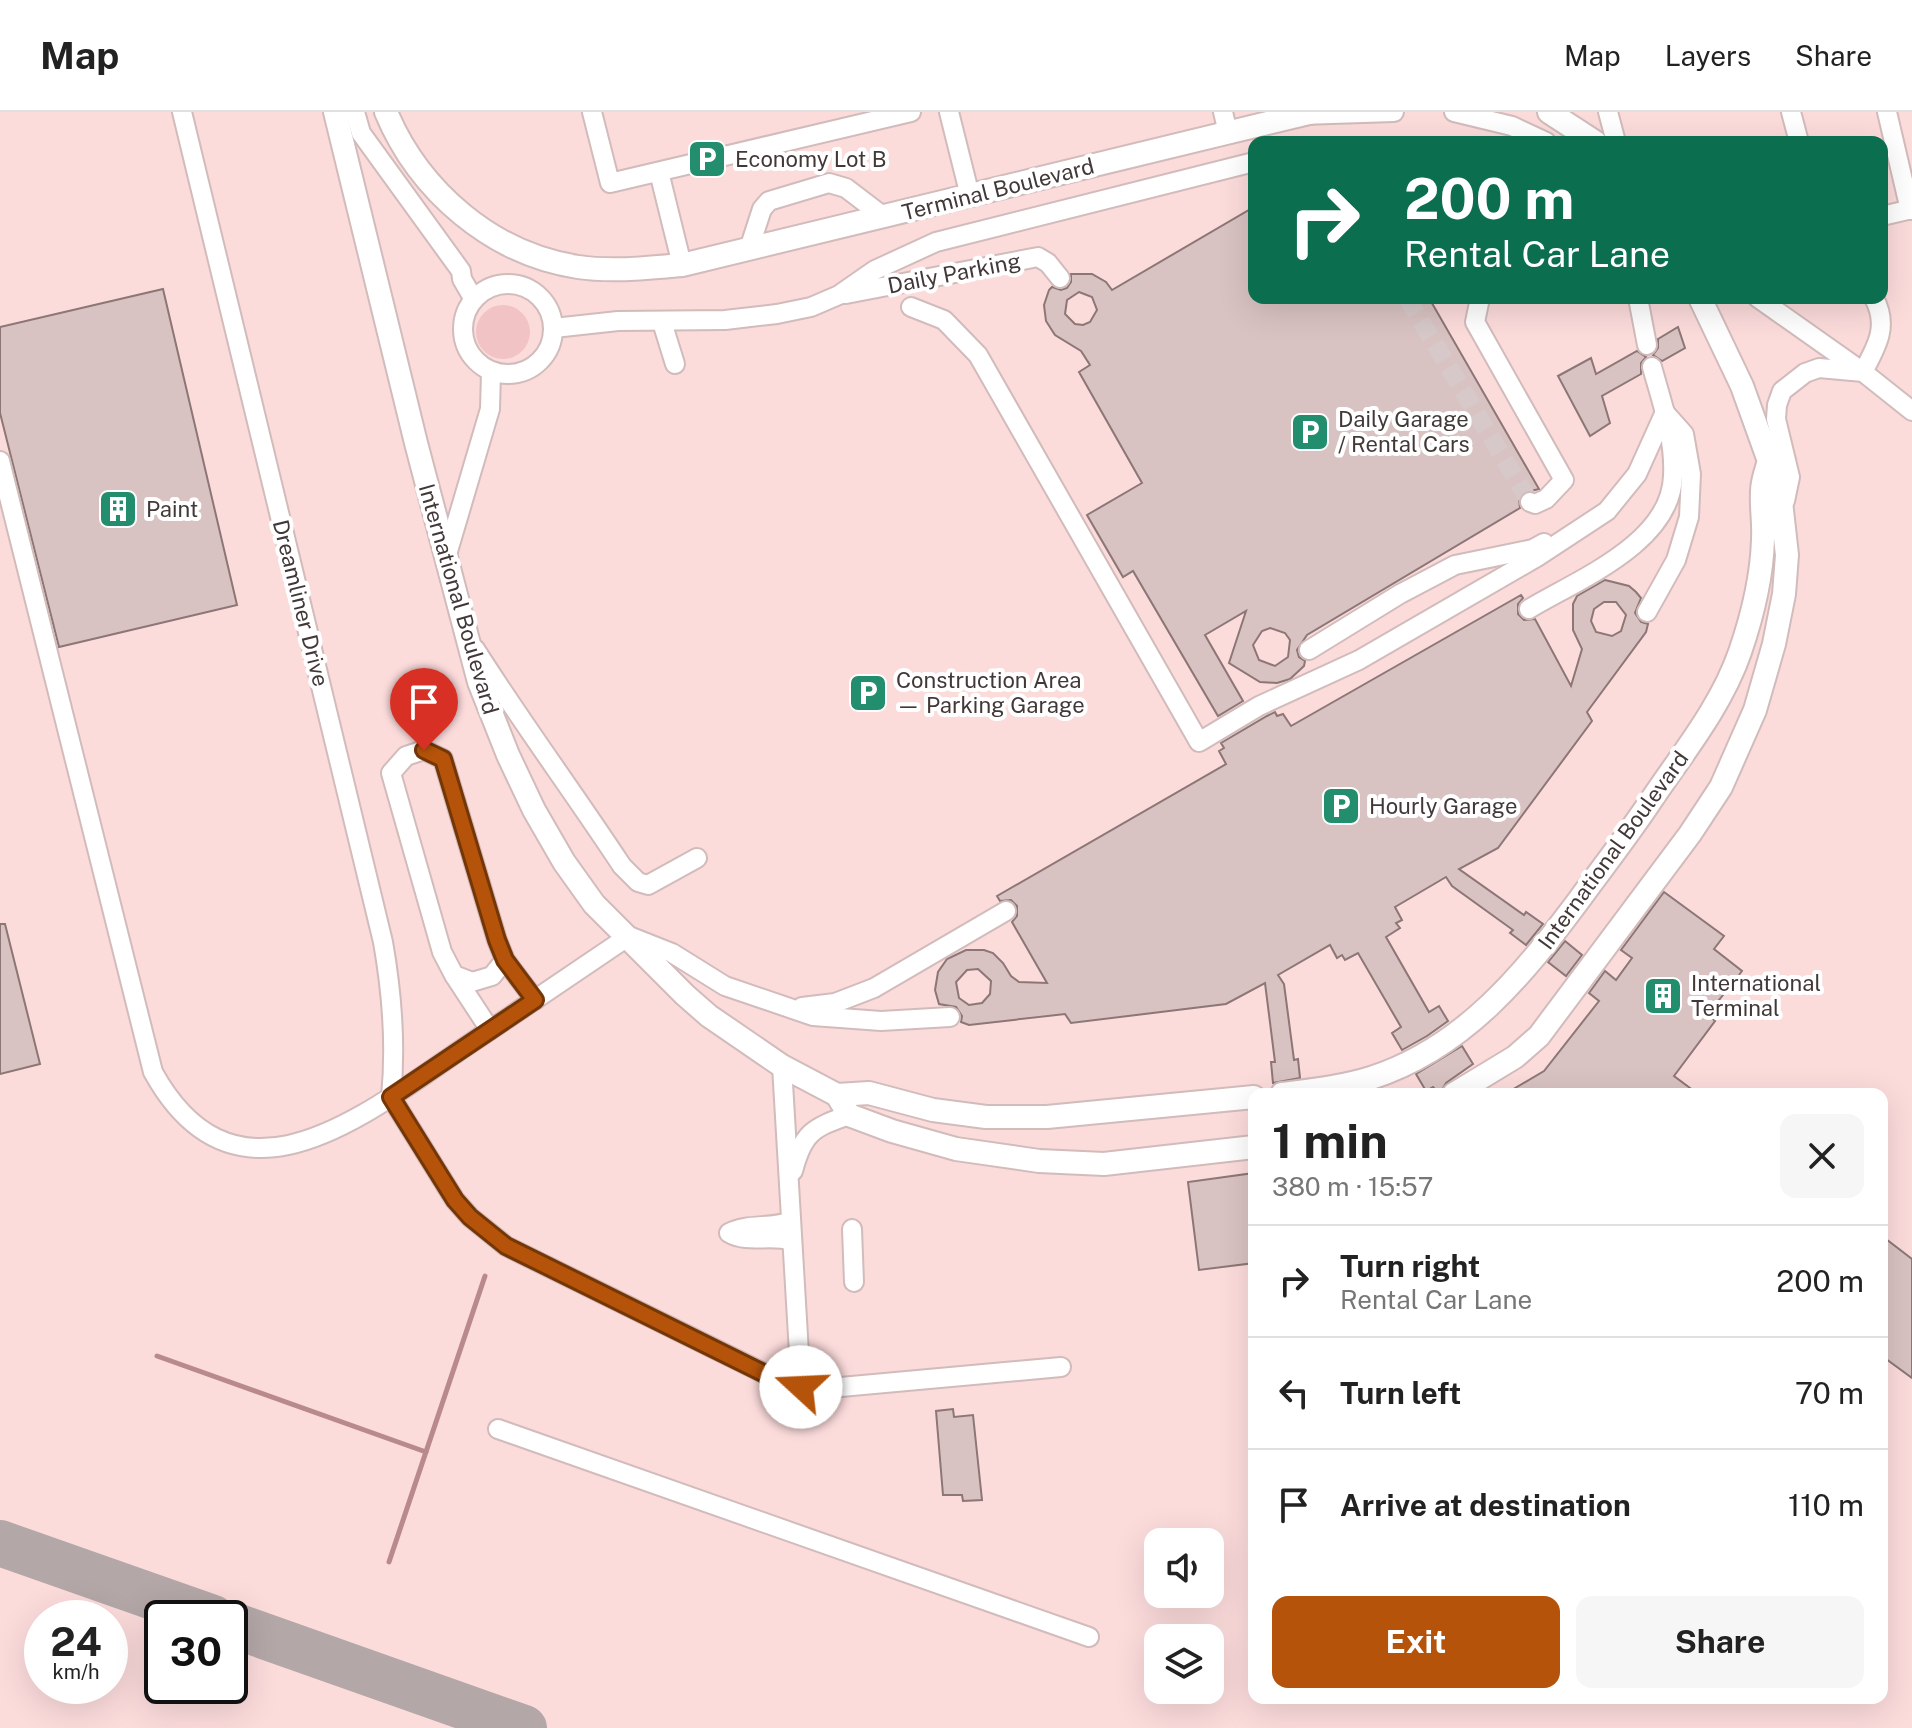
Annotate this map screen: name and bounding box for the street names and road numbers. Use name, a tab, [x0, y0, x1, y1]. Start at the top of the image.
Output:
street label: Terminal Boulevard	[899, 153, 1097, 225]
street label: Daily Parking	[885, 247, 1023, 299]
street label: International Boulevard	[414, 481, 504, 717]
street label: Dreamliner Drive	[268, 517, 334, 689]
street label: International Boulevard	[1532, 746, 1694, 954]

